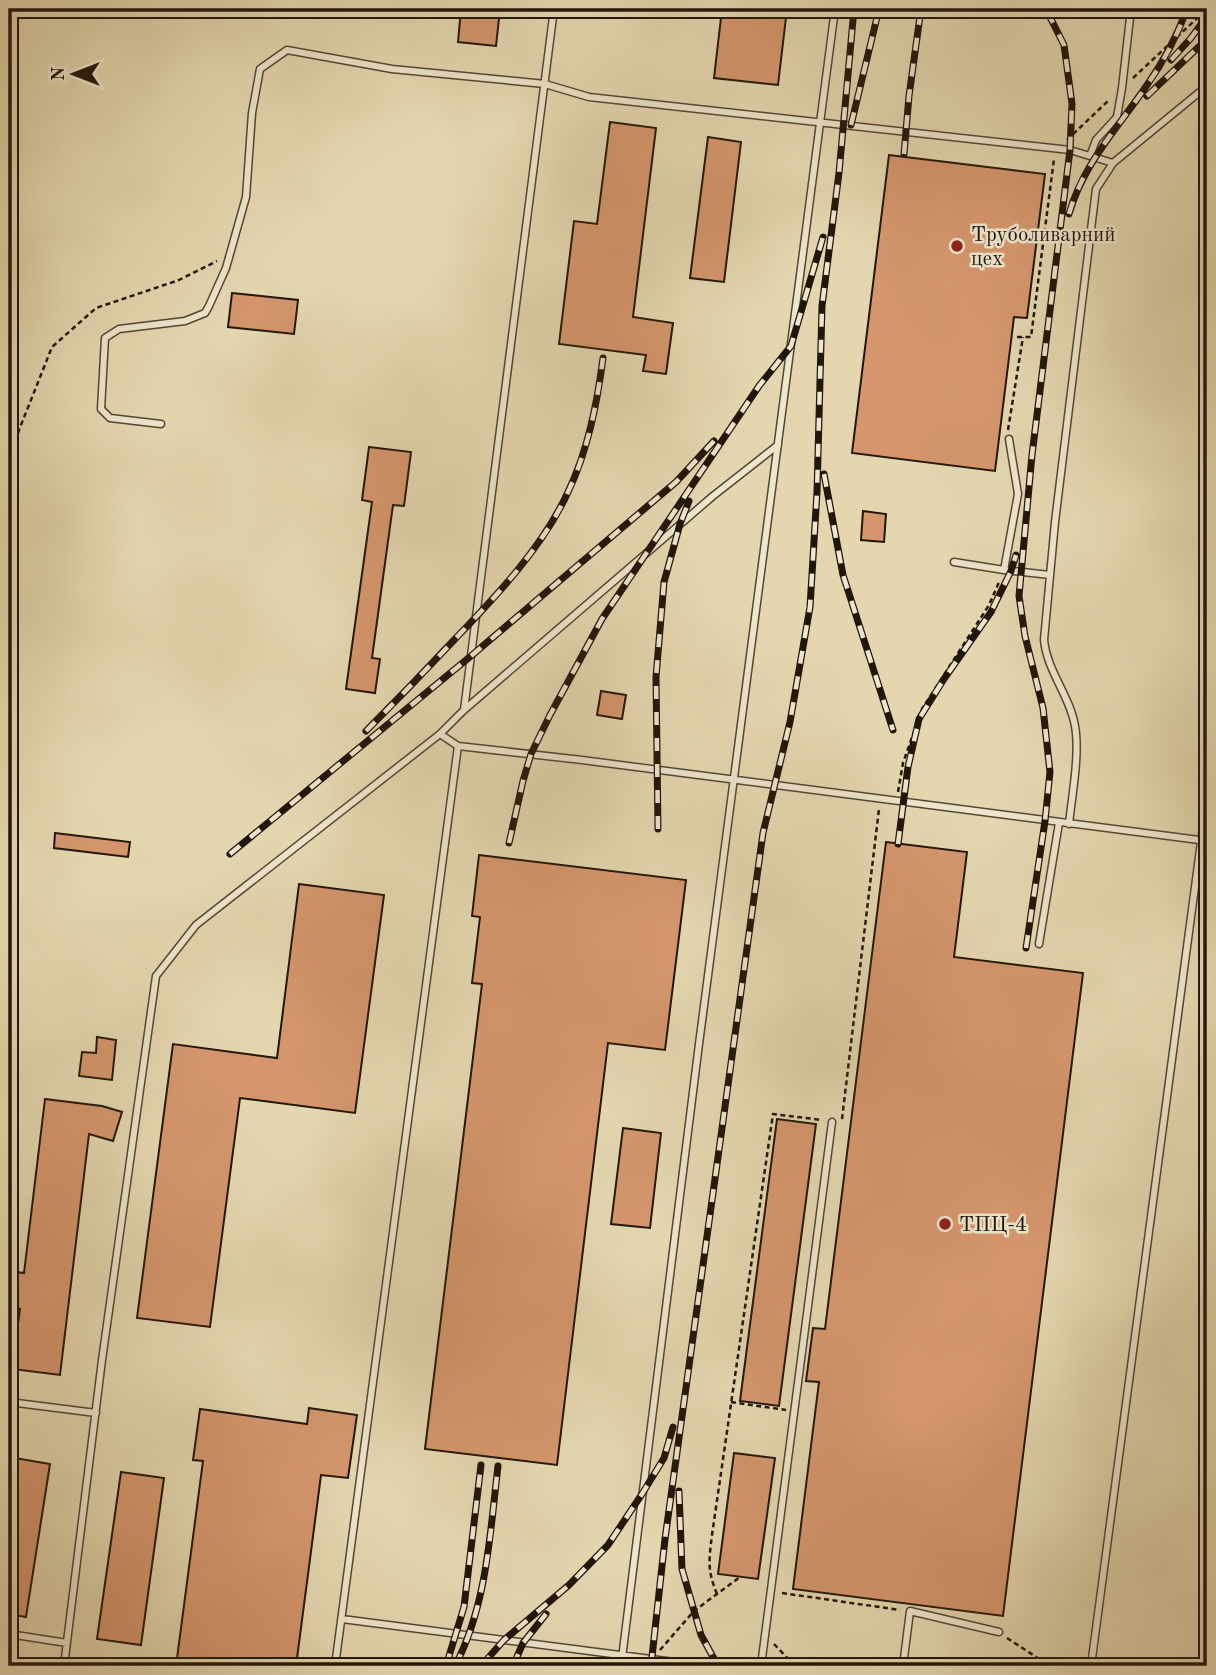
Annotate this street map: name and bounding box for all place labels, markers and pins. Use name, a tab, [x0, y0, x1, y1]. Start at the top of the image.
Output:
place label: Труболиварний цех	[971, 225, 1116, 270]
marker: Труболиварний цех	[949, 238, 965, 254]
place label: ТПЦ-4	[959, 1215, 1027, 1236]
marker: ТПЦ-4	[937, 1216, 953, 1232]

